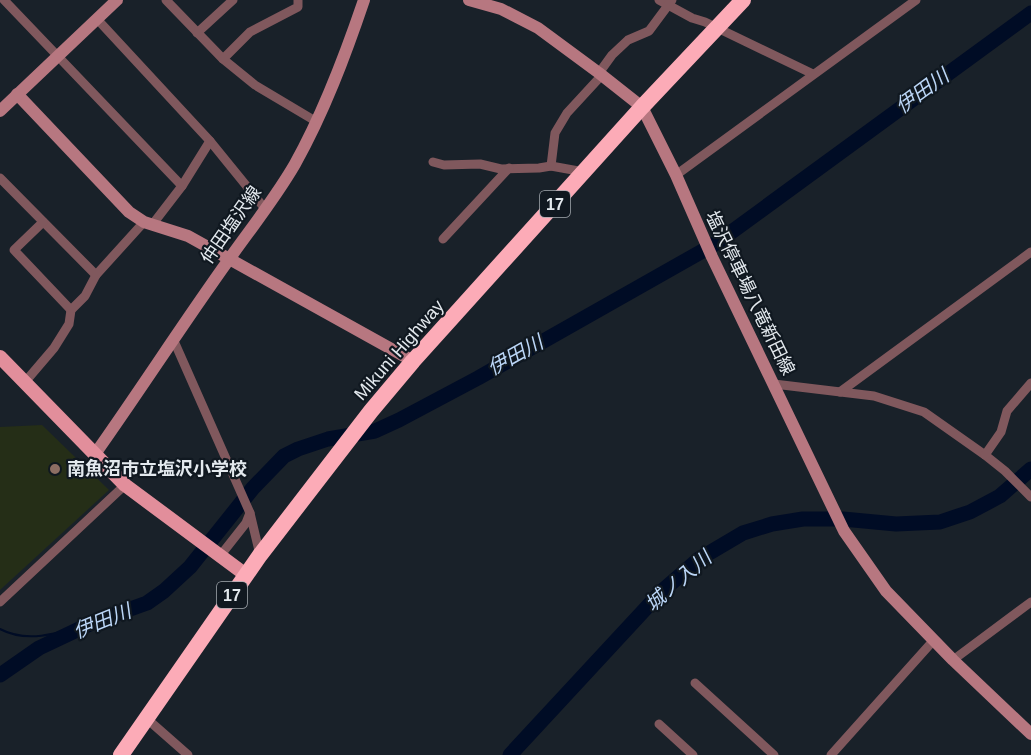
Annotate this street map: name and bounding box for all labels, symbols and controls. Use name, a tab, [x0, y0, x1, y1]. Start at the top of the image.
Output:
water label: 伊田川	[891, 63, 954, 118]
street label: 仲田塩沢線	[197, 182, 265, 268]
road number: 17	[540, 191, 570, 217]
street label: 塩沢停車場八竜新田線	[702, 208, 798, 378]
street label: Mikuni Highway	[350, 296, 448, 404]
water label: 伊田川	[483, 330, 548, 379]
place label: 南魚沼市立塩沢小学校	[67, 458, 247, 479]
marker: 南魚沼市立塩沢小学校	[48, 462, 62, 476]
water label: 城ノ入川	[641, 545, 717, 616]
road number: 17	[217, 582, 247, 608]
water label: 伊田川	[70, 599, 136, 642]

